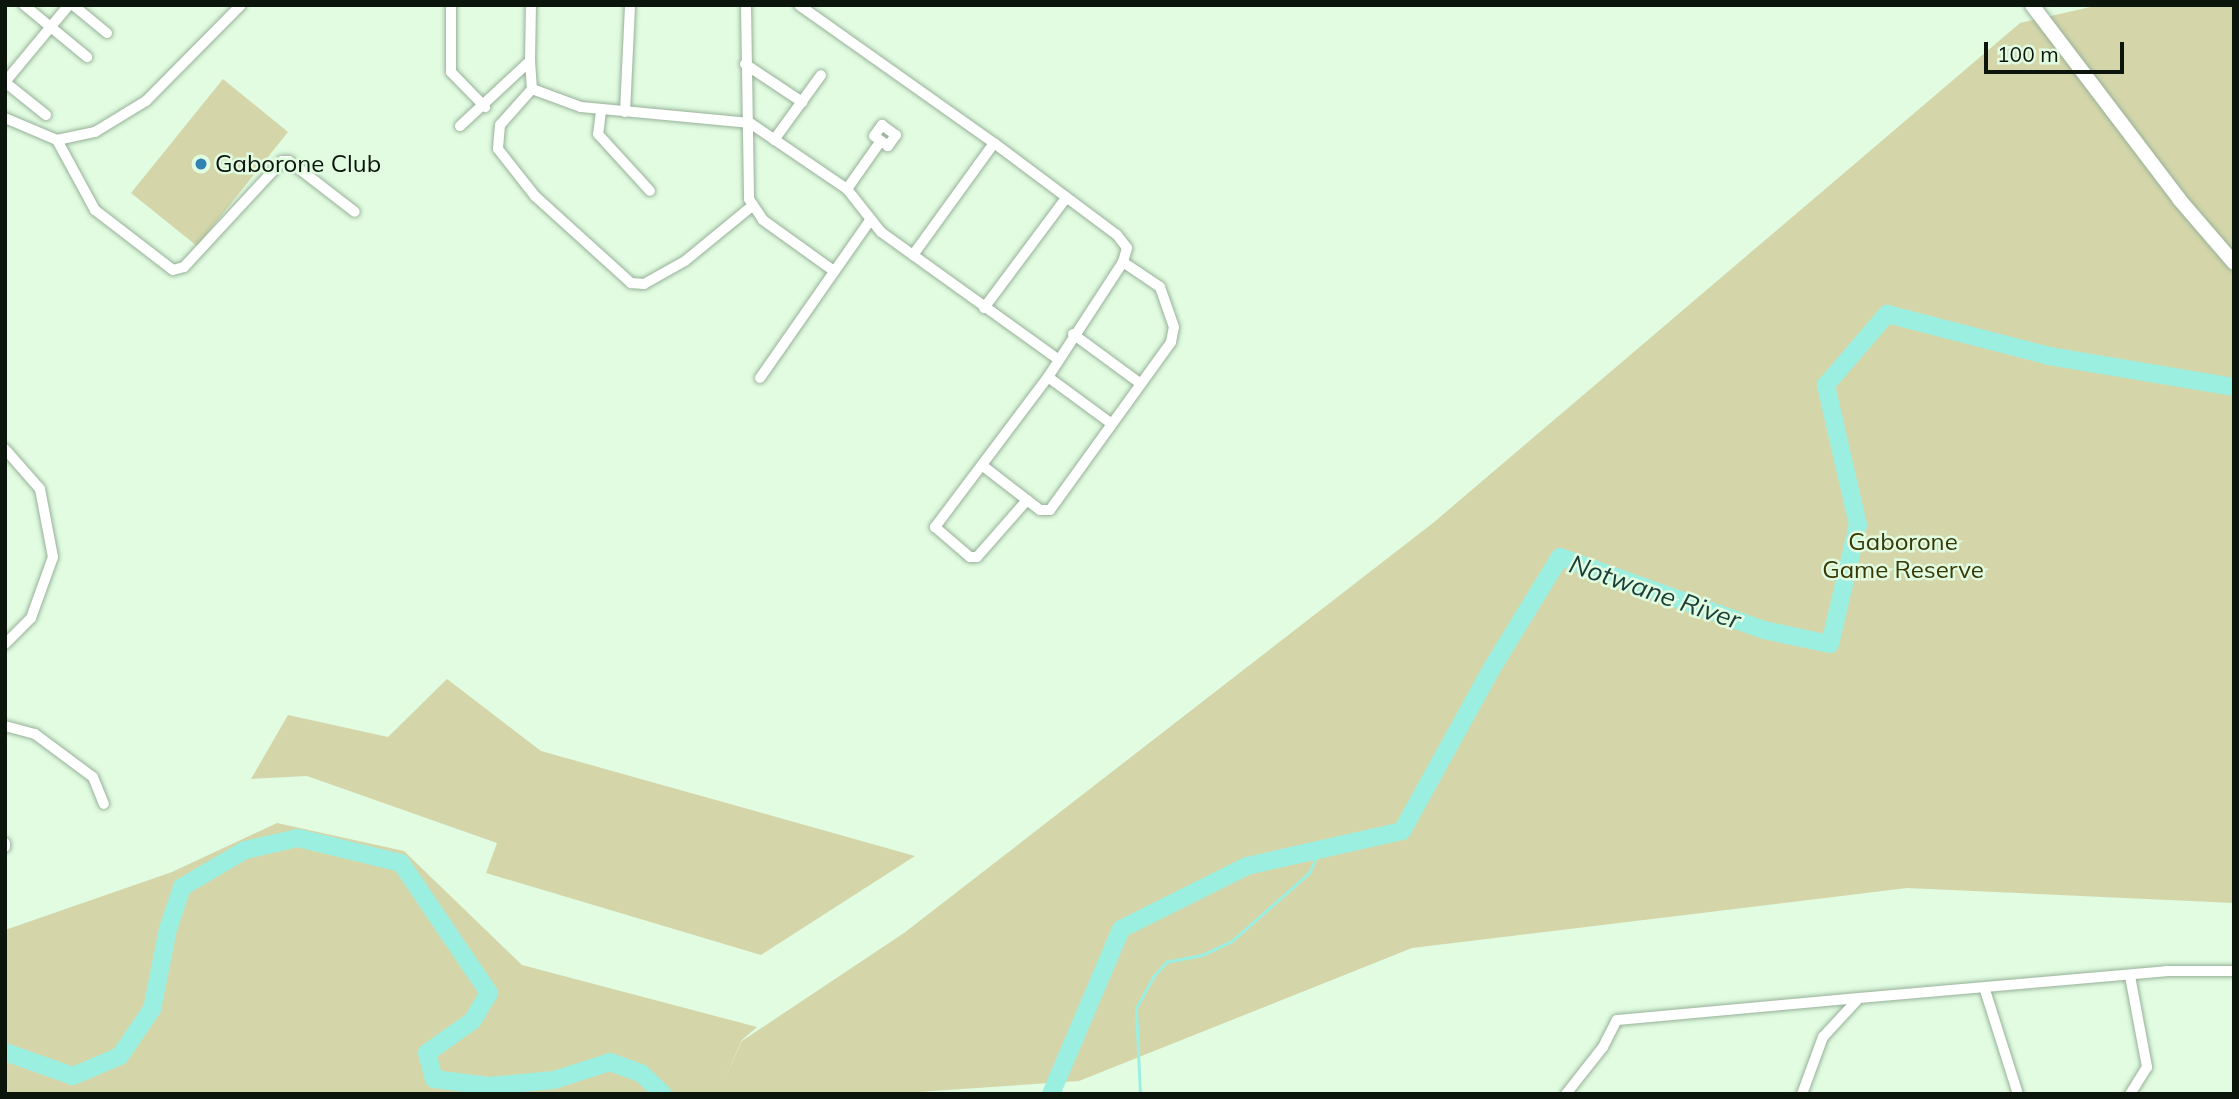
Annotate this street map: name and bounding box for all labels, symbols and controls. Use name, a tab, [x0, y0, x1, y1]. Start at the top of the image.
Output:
scale bar	[1987, 28, 2127, 72]
text: 100 m	[1997, 41, 2059, 67]
place label: Gaborone Club	[215, 150, 381, 178]
marker: Gaborone Club	[193, 156, 209, 172]
park label: Gaborone Game Reserve	[1822, 528, 1984, 584]
water label: Notwane River	[1565, 548, 1745, 636]

